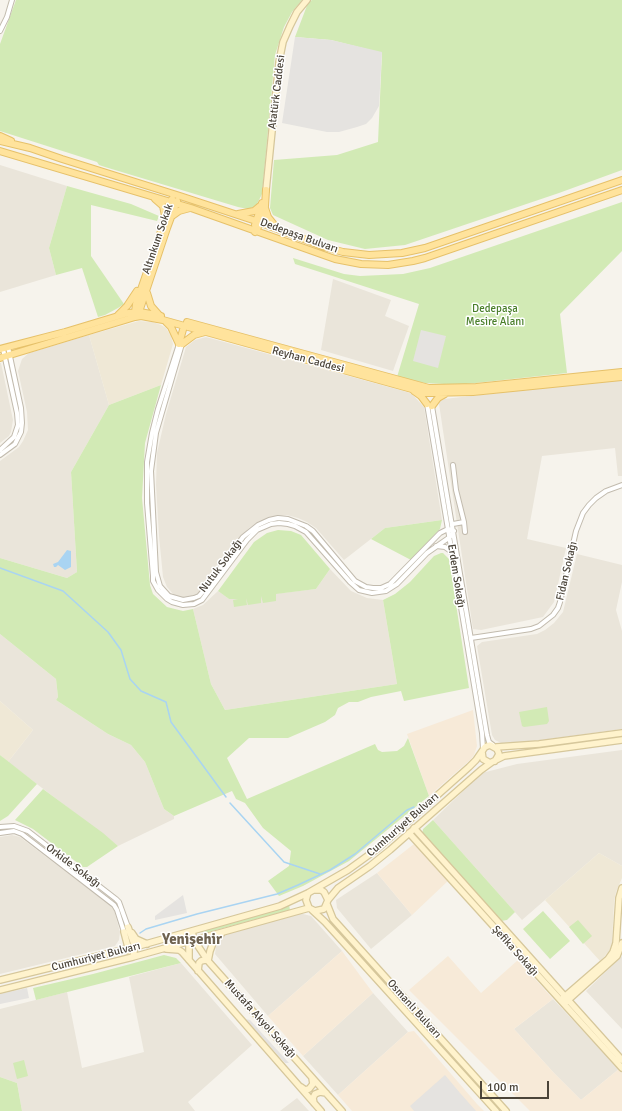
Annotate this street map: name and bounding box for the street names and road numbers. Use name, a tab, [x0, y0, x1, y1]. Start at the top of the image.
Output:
street label: Atatürk Caddesi	[266, 54, 288, 130]
street label: Altınkum Sokak	[140, 202, 176, 276]
street label: Dedepaşa Bulvarı	[258, 216, 340, 256]
street label: Reyhan Caddesi	[271, 344, 345, 376]
street label: Nutuk Sokağı	[197, 537, 245, 595]
street label: Fidan Sokağı	[554, 540, 580, 602]
street label: Erdem Sokağı	[444, 543, 468, 609]
street label: Cumhuriyet Bulvarı	[364, 790, 442, 860]
street label: Orkide Sokağı	[43, 841, 103, 891]
street label: Şefika Sokağı	[489, 923, 541, 979]
street label: Cumhuriyet Bulvarı	[50, 940, 142, 974]
street label: Mustafa Akyol Sokağı	[221, 977, 299, 1061]
street label: Osmanlı Bulvarı	[384, 977, 444, 1041]

